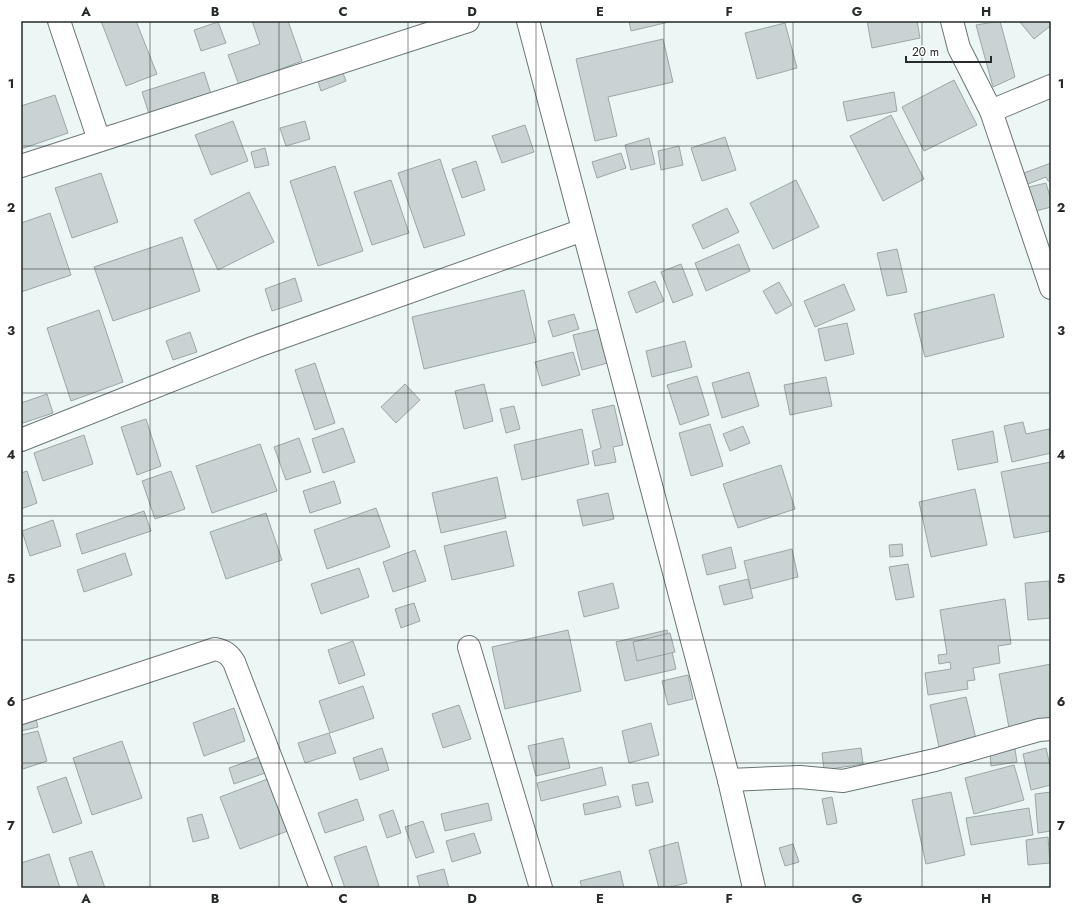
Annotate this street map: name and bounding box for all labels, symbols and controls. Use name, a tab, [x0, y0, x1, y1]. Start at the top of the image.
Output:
text: A	[80, 2, 91, 21]
text: B	[211, 2, 220, 21]
text: C	[338, 2, 348, 21]
text: D	[467, 2, 477, 21]
text: E	[596, 2, 604, 21]
text: F	[725, 2, 733, 21]
text: G	[852, 2, 863, 21]
text: H	[981, 2, 991, 21]
scale bar	[906, 38, 991, 64]
text: 20 m	[912, 43, 939, 61]
text: 1	[8, 74, 14, 93]
text: 1	[1058, 74, 1064, 93]
text: 2	[7, 198, 15, 217]
text: 2	[1057, 198, 1065, 217]
text: 3	[7, 321, 15, 340]
text: 3	[1057, 321, 1065, 340]
text: 4	[6, 445, 16, 464]
text: 4	[1056, 445, 1066, 464]
text: 5	[7, 569, 15, 588]
text: 5	[1057, 569, 1065, 588]
text: 6	[7, 692, 16, 711]
text: 6	[1057, 692, 1066, 711]
text: 7	[7, 816, 15, 835]
text: 7	[1057, 816, 1065, 835]
text: A	[80, 889, 91, 908]
text: B	[211, 889, 220, 908]
text: C	[338, 889, 348, 908]
text: D	[467, 889, 477, 908]
text: E	[596, 889, 604, 908]
text: F	[725, 889, 733, 908]
text: G	[852, 889, 863, 908]
text: H	[981, 889, 991, 908]

